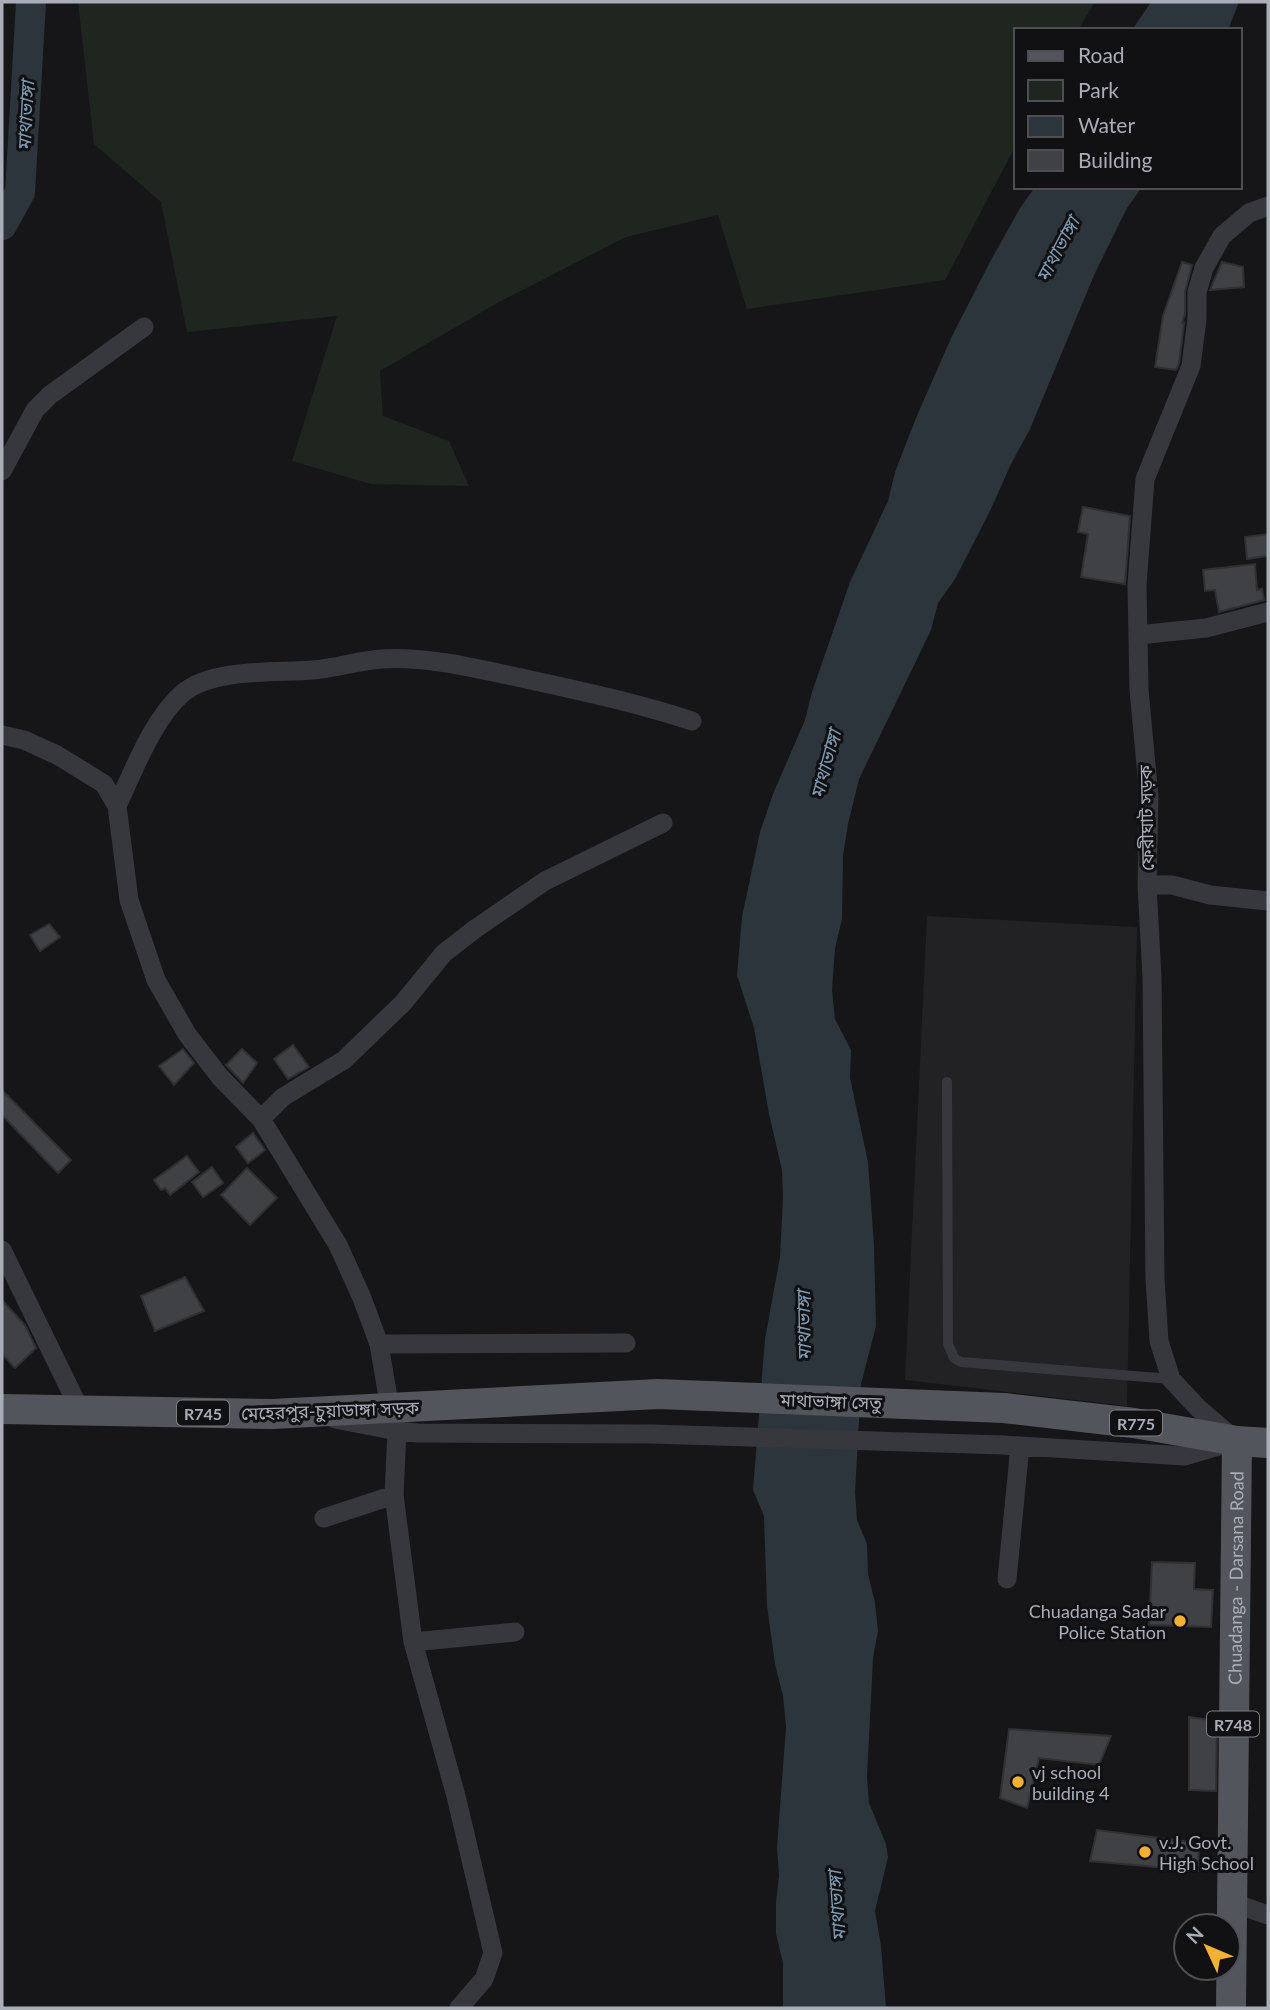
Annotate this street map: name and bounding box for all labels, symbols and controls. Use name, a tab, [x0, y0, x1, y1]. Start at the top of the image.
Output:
legend	[1014, 28, 1242, 189]
text: Road	[1078, 42, 1125, 67]
water label: মাথাভাঙ্গা	[12, 76, 39, 152]
text: Park	[1078, 77, 1119, 102]
text: Water	[1078, 112, 1135, 137]
text: Building	[1078, 147, 1153, 172]
water label: মাথাভাঙ্গা	[1030, 209, 1086, 286]
water label: মাথাভাঙ্গা	[805, 723, 846, 801]
street label: ফেরীঘাট সড়ক	[1134, 764, 1158, 871]
water label: মাথাভাঙ্গা	[791, 1287, 815, 1361]
street label: মাথাভাঙ্গা সেতু	[779, 1388, 883, 1415]
street label: মেহেরপুর-চুয়াডাঙ্গা সড়ক	[240, 1396, 420, 1426]
road number: R745	[177, 1400, 229, 1426]
road number: R775	[1110, 1410, 1162, 1436]
street label: Chuadanga - Darsana Road	[1223, 1471, 1248, 1685]
place label: Chuadanga Sadar Police Station	[1029, 1600, 1166, 1643]
marker: Chuadanga Sadar Police Station	[1172, 1613, 1188, 1629]
road number: R748	[1207, 1712, 1259, 1736]
place label: vj school building 4	[1032, 1761, 1110, 1804]
marker: vj school building 4	[1010, 1774, 1026, 1790]
place label: v.J. Govt. High School	[1159, 1831, 1254, 1874]
marker: v.J. Govt. High School	[1137, 1844, 1153, 1860]
water label: মাথাভাঙ্গা	[822, 1866, 850, 1942]
north arrow	[1172, 1912, 1242, 1982]
text: N	[1181, 1922, 1208, 1948]

